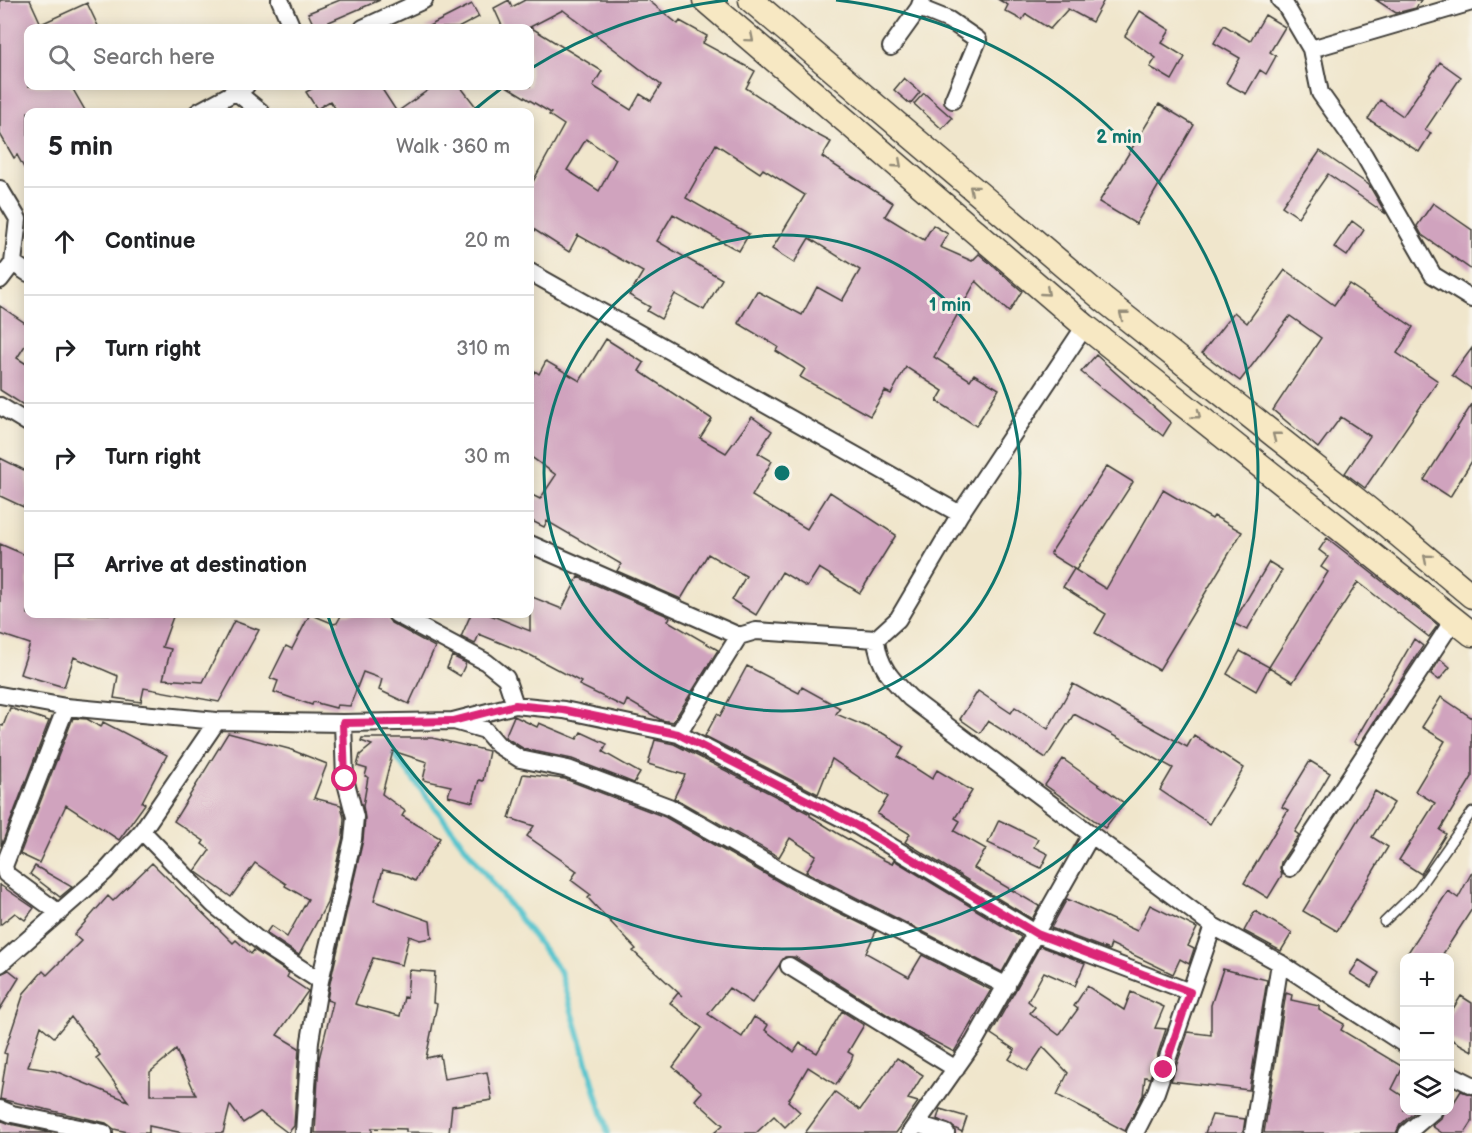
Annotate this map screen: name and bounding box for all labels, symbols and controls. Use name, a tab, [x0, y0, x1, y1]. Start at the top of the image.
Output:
search box	[24, 24, 534, 90]
one-way arrow	[743, 30, 754, 41]
icon: search	[45, 41, 78, 74]
text: Search here	[93, 44, 215, 71]
text: 2 min	[1096, 127, 1142, 148]
text: 5 min	[48, 132, 113, 163]
text: Walk · 360 m	[396, 135, 510, 159]
one-way arrow	[892, 157, 902, 168]
one-way arrow	[969, 185, 980, 196]
icon: ahead	[48, 225, 81, 258]
text: Continue	[105, 228, 195, 255]
text: 20 m	[465, 229, 510, 253]
one-way arrow	[1039, 285, 1050, 296]
text: 1 min	[929, 295, 971, 316]
one-way arrow	[1118, 311, 1129, 322]
icon: right	[48, 333, 81, 366]
text: Turn right	[105, 336, 201, 363]
text: 310 m	[456, 337, 510, 361]
one-way arrow	[1190, 407, 1201, 418]
one-way arrow	[1271, 432, 1282, 443]
icon: right	[48, 441, 81, 474]
text: Turn right	[105, 444, 201, 471]
text: 30 m	[464, 445, 510, 469]
centre of rings	[772, 463, 792, 483]
icon: arrive	[48, 549, 81, 582]
text: Arrive at destination	[105, 552, 307, 579]
one-way arrow	[1423, 555, 1434, 566]
route start	[331, 765, 357, 791]
map controls	[1400, 953, 1454, 1115]
button: +	[1400, 953, 1454, 1007]
button: −	[1400, 1007, 1454, 1061]
route end	[1150, 1056, 1176, 1082]
button: layers	[1400, 1061, 1454, 1115]

